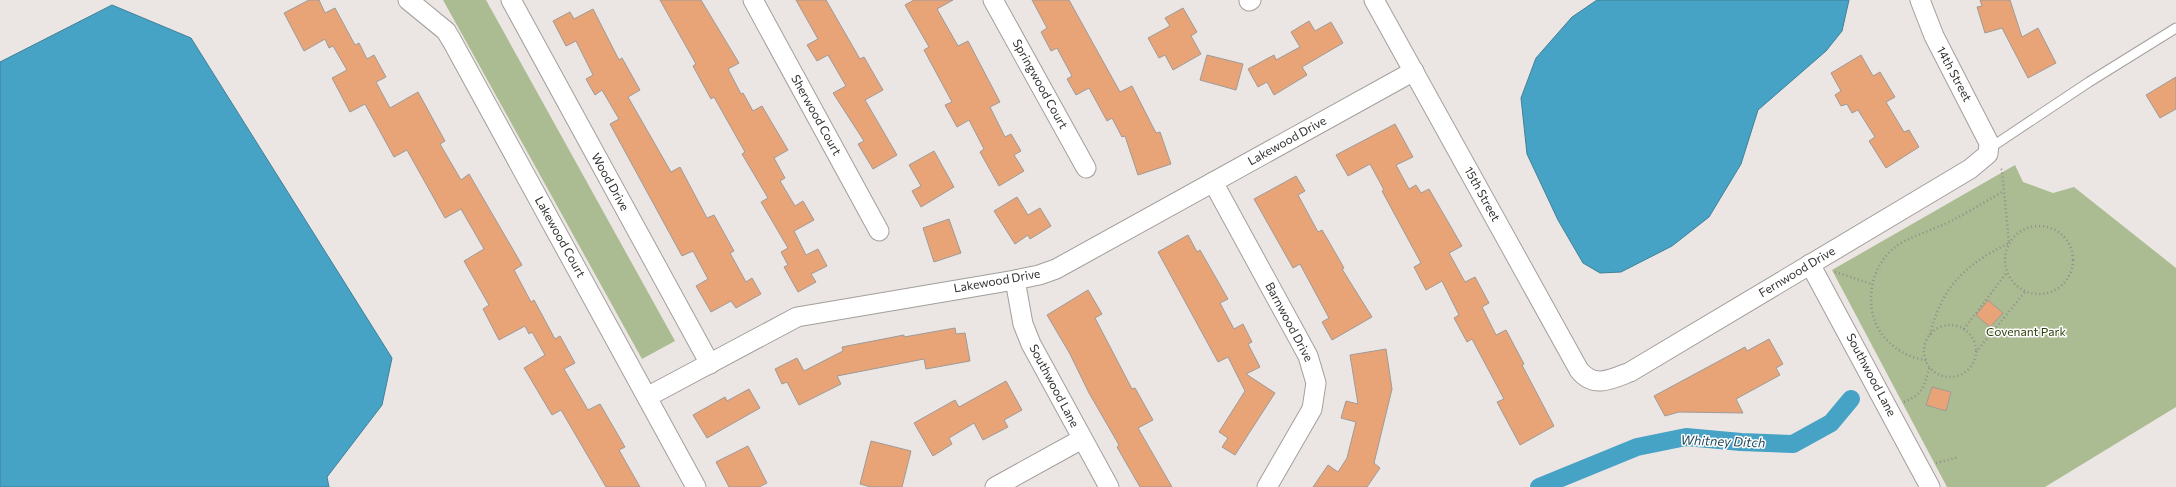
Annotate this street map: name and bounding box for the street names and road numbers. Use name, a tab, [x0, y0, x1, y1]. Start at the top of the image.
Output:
street label: Springwood Court	[1010, 36, 1071, 131]
street label: 14th Street	[1935, 44, 1975, 104]
street label: Sherwood Court	[789, 72, 845, 157]
street label: Lakewood Drive	[1245, 113, 1328, 167]
street label: Wood Drive	[589, 150, 633, 213]
street label: 15th Street	[1462, 164, 1504, 223]
street label: Lakewood Court	[533, 194, 589, 279]
street label: Fernwood Drive	[1756, 243, 1837, 299]
street label: Lakewood Drive	[953, 266, 1041, 295]
street label: Barnwood Drive	[1263, 280, 1317, 363]
street label: Southwood Lane	[1844, 331, 1900, 418]
street label: Southwood Lane	[1027, 342, 1083, 429]

